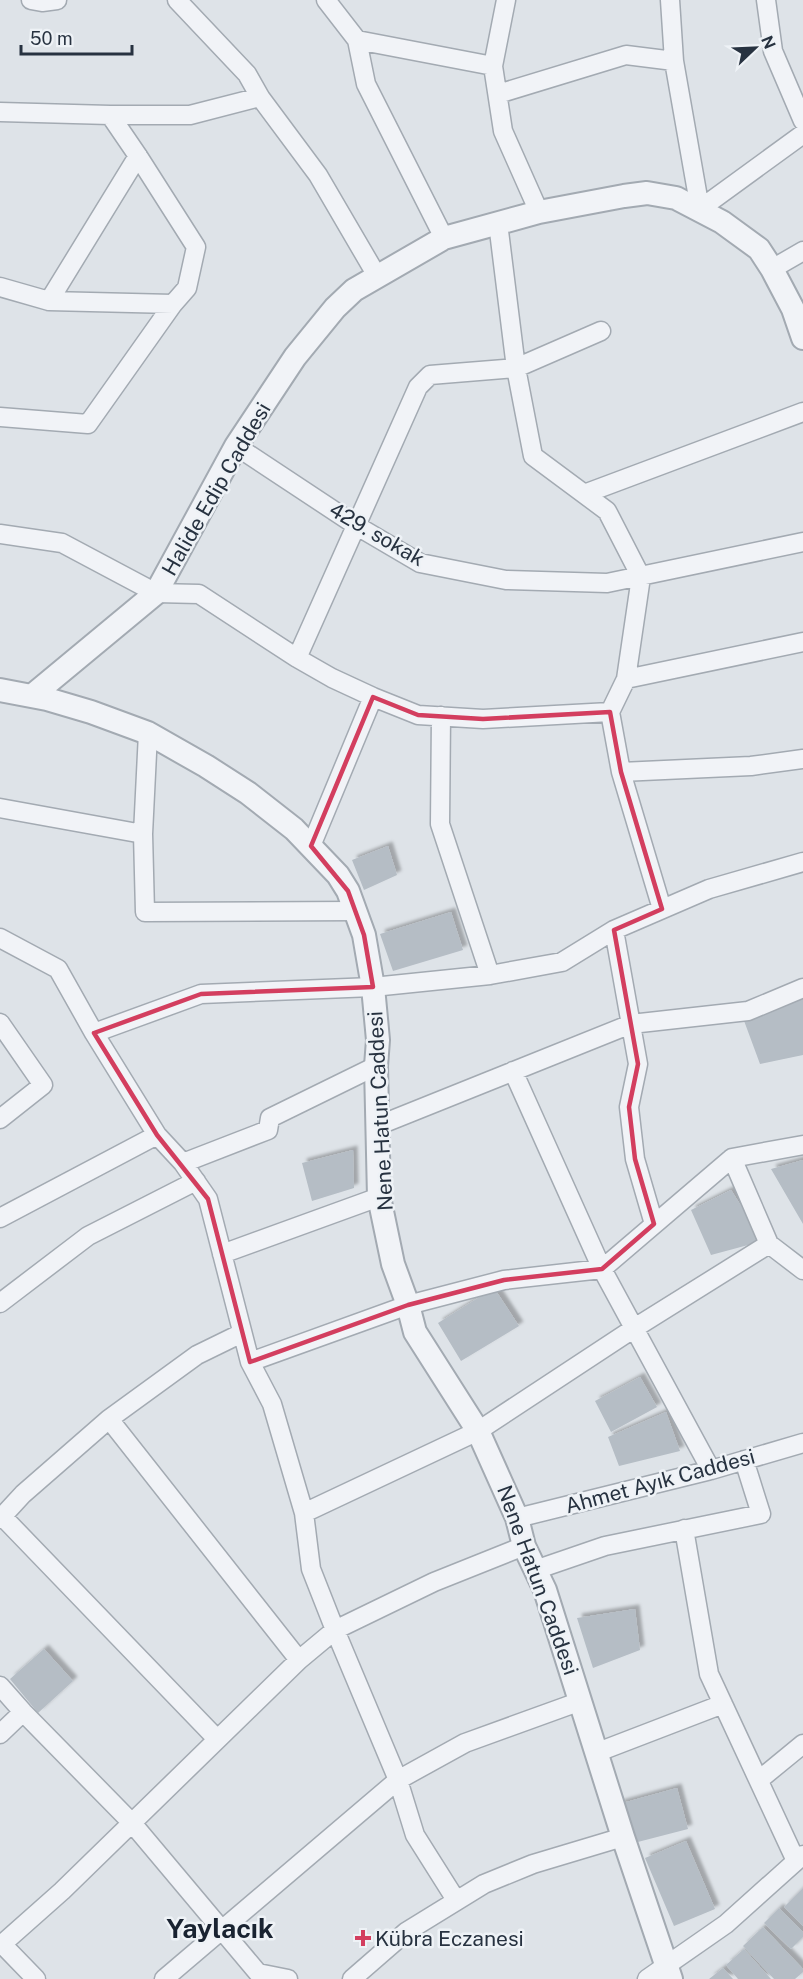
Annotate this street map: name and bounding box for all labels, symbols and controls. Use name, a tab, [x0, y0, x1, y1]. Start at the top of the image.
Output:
scale bar	[21, 18, 132, 56]
north arrow	[725, 18, 785, 78]
text: 50 m	[30, 28, 73, 49]
text: N	[757, 33, 780, 52]
street label: Halide Edip Caddesi	[156, 398, 276, 580]
street label: 429. sokak	[325, 497, 429, 571]
street label: Nene Hatun Caddesi	[362, 1010, 398, 1212]
street label: Ahmet Ayık Caddesi	[562, 1444, 758, 1518]
street label: Nene Hatun Caddesi	[492, 1482, 584, 1678]
district label: Yaylacık	[166, 1912, 274, 1944]
place label: Kübra Eczanesi	[375, 1926, 524, 1951]
marker: Kübra Eczanesi	[356, 1931, 370, 1945]

